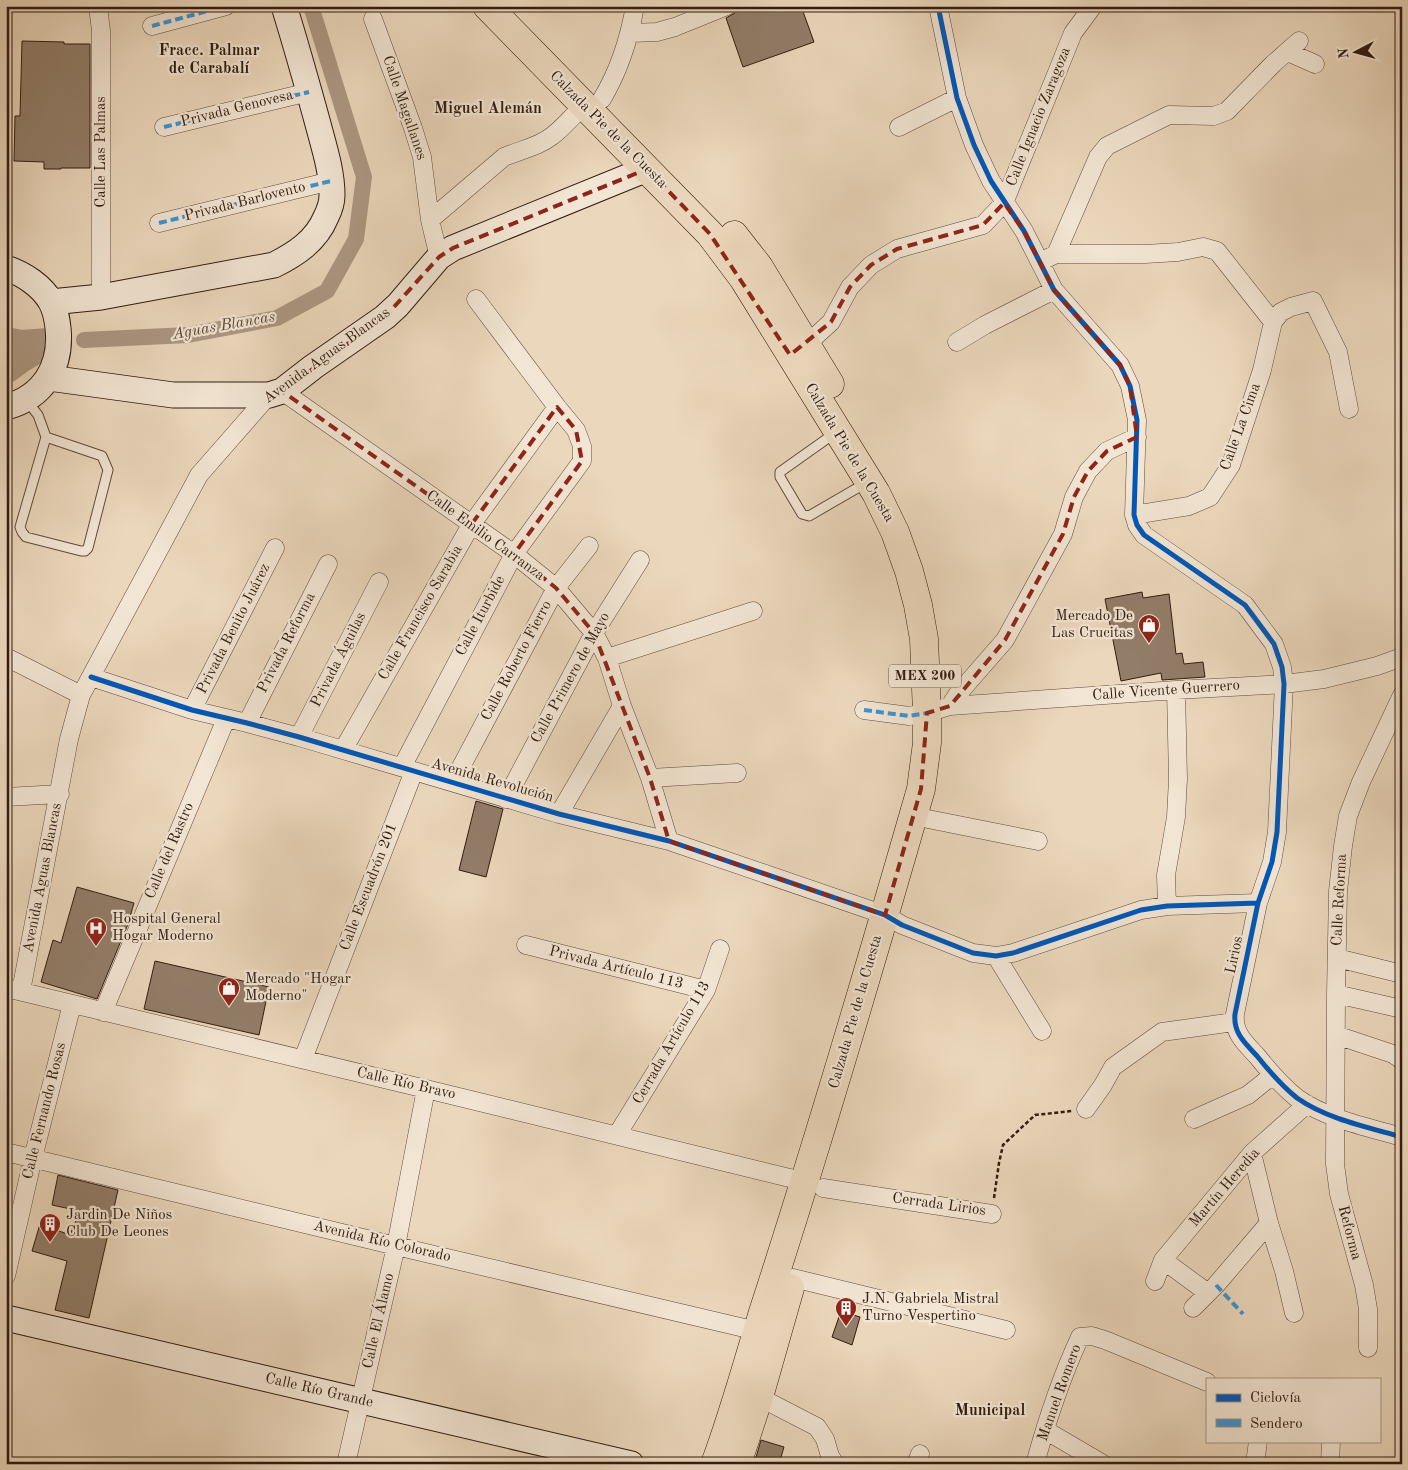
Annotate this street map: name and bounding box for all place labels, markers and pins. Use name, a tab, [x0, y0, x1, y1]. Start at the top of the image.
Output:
place label: Mercado De Las Crucitas	[1051, 609, 1133, 641]
shop icon: Mercado De Las Crucitas	[1137, 613, 1161, 644]
place label: Hospital General Hogar Moderno	[112, 912, 221, 944]
hospital icon: Hospital General Hogar Moderno	[84, 916, 108, 947]
place label: Mercado "Hogar Moderno"	[245, 972, 351, 1004]
shop icon: Mercado "Hogar Moderno"	[217, 976, 241, 1007]
place label: Jardin De Niños Club De Leones	[66, 1208, 172, 1240]
building icon: Jardin De Niños Club De Leones	[38, 1212, 62, 1243]
place label: J.N. Gabriela Mistral Turno Vespertino	[862, 1292, 999, 1324]
building icon: J.N. Gabriela Mistral Turno Vespertino	[834, 1296, 858, 1327]

